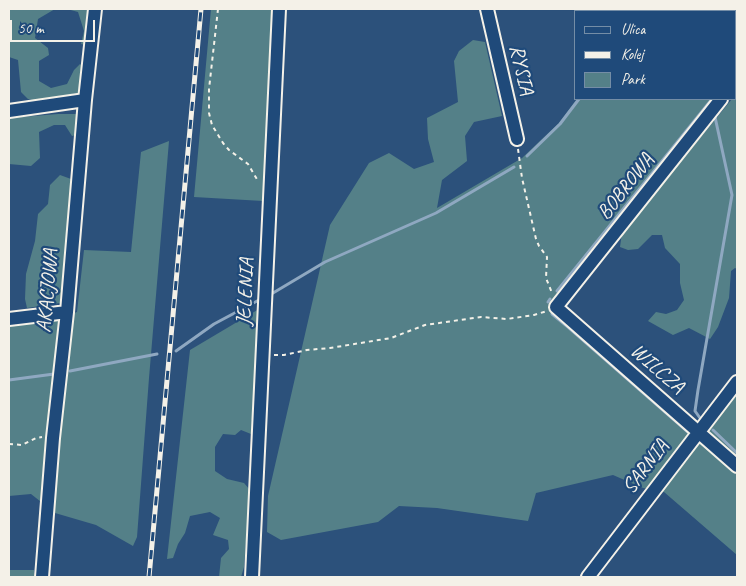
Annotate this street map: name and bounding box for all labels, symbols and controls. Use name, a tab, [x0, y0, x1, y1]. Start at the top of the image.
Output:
scale bar	[12, 10, 98, 42]
legend	[574, 10, 736, 100]
text: 50 m	[18, 19, 44, 38]
text: Ulica	[621, 20, 645, 39]
street label: RYSIA	[503, 43, 539, 97]
text: Kolej	[621, 45, 644, 64]
text: Park	[621, 70, 645, 89]
street label: BOBROWA	[592, 149, 660, 225]
street label: AKACJOWA	[32, 248, 64, 334]
street label: JELENIA	[232, 258, 260, 326]
street label: WILCZA	[625, 339, 689, 399]
street label: SARNIA	[617, 435, 675, 499]

